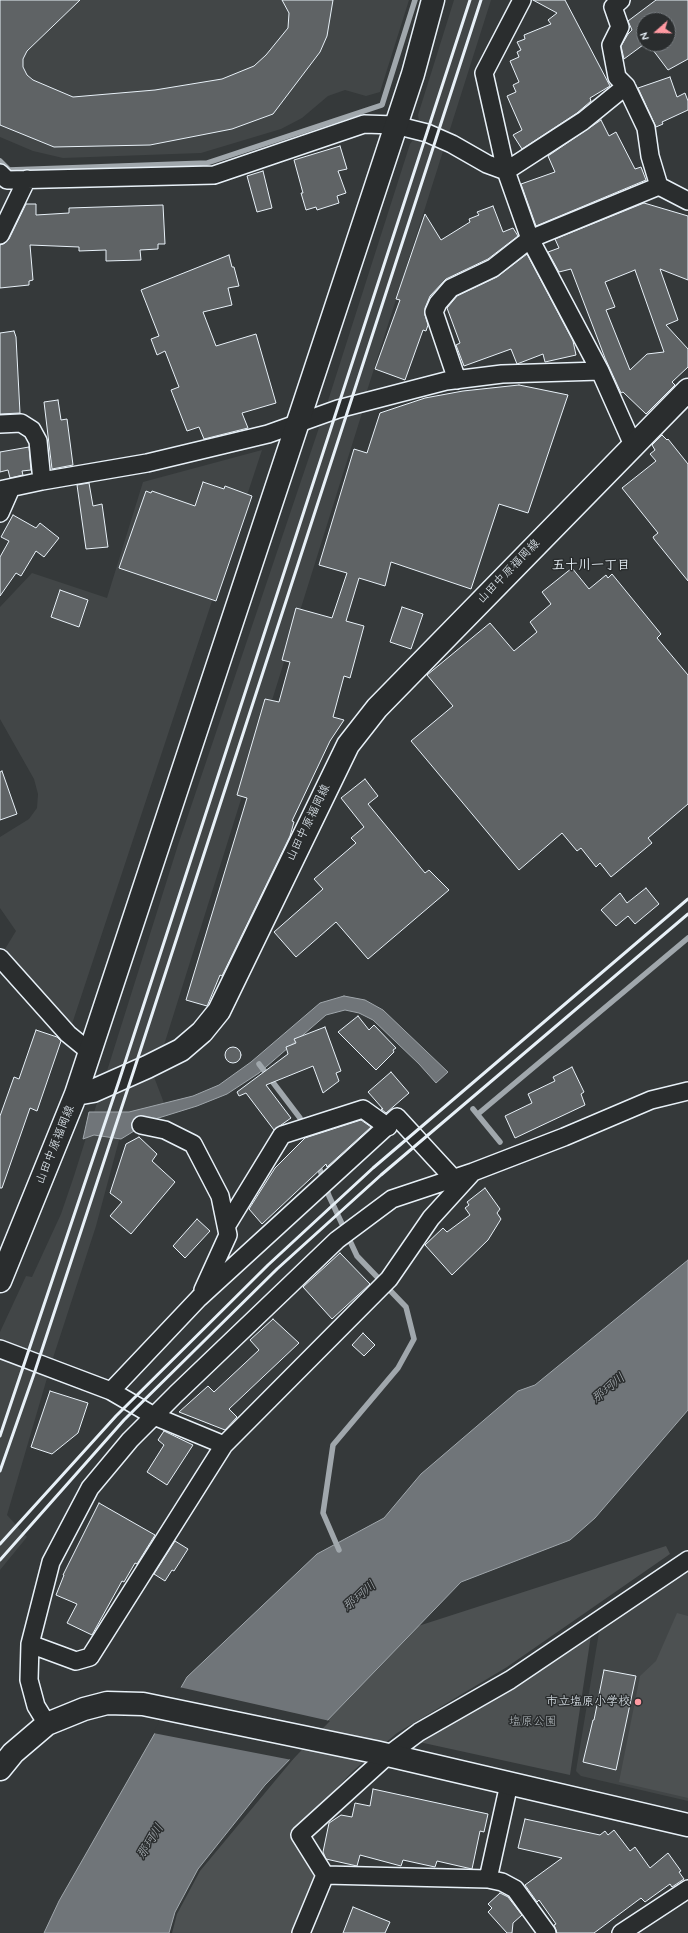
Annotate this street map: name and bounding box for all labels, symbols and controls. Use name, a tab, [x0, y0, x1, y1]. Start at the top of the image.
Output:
north arrow	[636, 12, 676, 52]
text: N	[638, 30, 653, 42]
street label: 山田中原福岡線	[475, 537, 543, 607]
district label: 五十川一丁目	[552, 558, 630, 574]
street label: 山田中原福岡線	[284, 782, 334, 864]
street label: 山田中原福岡線	[34, 1103, 78, 1187]
water label: 那珂川	[589, 1370, 629, 1408]
water label: 那珂川	[340, 1578, 380, 1616]
place label: 市立塩原小学校	[546, 1695, 630, 1709]
marker: 市立塩原小学校	[633, 1697, 643, 1707]
park label: 塩原公園	[509, 1715, 557, 1729]
water label: 那珂川	[134, 1821, 168, 1863]

